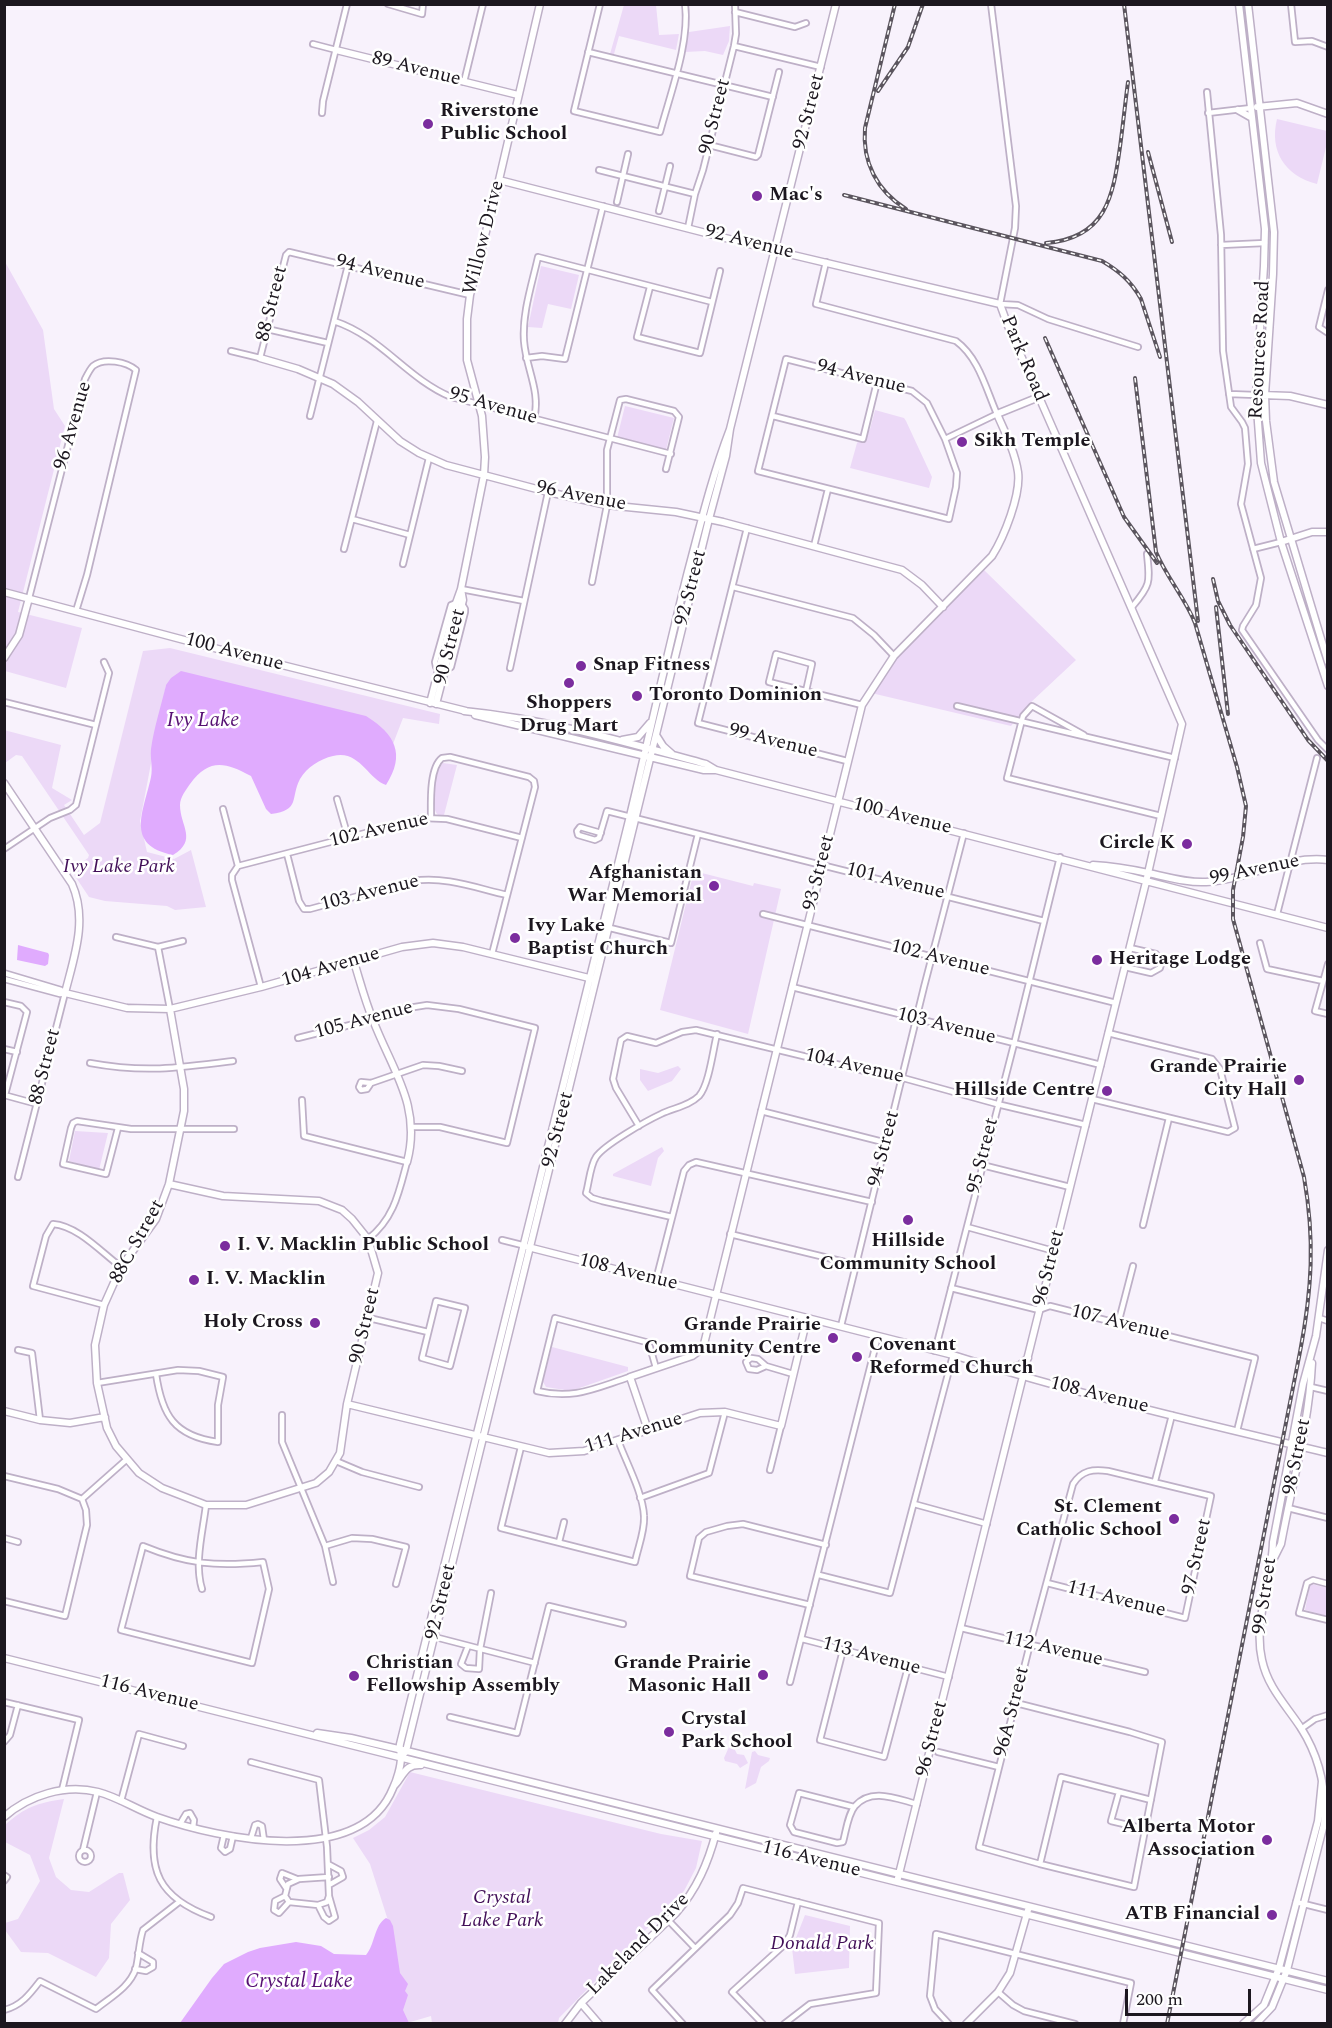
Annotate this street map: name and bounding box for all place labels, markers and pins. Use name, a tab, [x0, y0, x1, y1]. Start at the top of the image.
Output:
place label: Riverstone Public School	[440, 100, 567, 147]
marker: Riverstone Public School	[421, 117, 435, 131]
place label: Mac's	[769, 184, 823, 208]
marker: Mac's	[750, 189, 764, 203]
place label: Sikh Temple	[974, 430, 1090, 454]
marker: Sikh Temple	[955, 435, 969, 449]
place label: Snap Fitness	[593, 654, 710, 678]
marker: Snap Fitness	[574, 659, 588, 673]
marker: Shoppers Drug Mart	[562, 676, 576, 690]
place label: Toronto Dominion	[649, 684, 822, 708]
marker: Toronto Dominion	[630, 689, 644, 703]
place label: Shoppers Drug Mart	[520, 692, 618, 739]
place label: Circle K	[1099, 832, 1175, 856]
marker: Circle K	[1180, 837, 1194, 851]
place label: Afghanistan War Memorial	[567, 862, 702, 909]
marker: Afghanistan War Memorial	[707, 879, 721, 893]
place label: Ivy Lake Baptist Church	[527, 915, 668, 962]
marker: Ivy Lake Baptist Church	[508, 931, 522, 945]
place label: Heritage Lodge	[1109, 948, 1251, 972]
marker: Heritage Lodge	[1090, 953, 1104, 967]
place label: Grande Prairie City Hall	[1150, 1056, 1287, 1103]
marker: Grande Prairie City Hall	[1292, 1073, 1306, 1087]
place label: Hillside Centre	[954, 1079, 1095, 1103]
marker: Hillside Centre	[1100, 1084, 1114, 1098]
marker: Hillside Community School	[901, 1213, 915, 1227]
place label: Hillside Community School	[820, 1230, 996, 1277]
place label: I. V. Macklin Public School	[237, 1234, 489, 1258]
marker: I. V. Macklin Public School	[218, 1239, 232, 1253]
place label: I. V. Macklin	[206, 1268, 326, 1292]
marker: I. V. Macklin	[187, 1273, 201, 1287]
place label: Holy Cross	[203, 1311, 303, 1335]
place label: Grande Prairie Community Centre	[644, 1314, 821, 1361]
marker: Holy Cross	[308, 1316, 322, 1330]
marker: Grande Prairie Community Centre	[826, 1331, 840, 1345]
place label: Covenant Reformed Church	[869, 1334, 1034, 1381]
marker: Covenant Reformed Church	[850, 1350, 864, 1364]
place label: St. Clement Catholic School	[1016, 1496, 1162, 1543]
marker: St. Clement Catholic School	[1167, 1512, 1181, 1526]
place label: Christian Fellowship Assembly	[366, 1652, 559, 1699]
place label: Grande Prairie Masonic Hall	[614, 1652, 751, 1699]
marker: Grande Prairie Masonic Hall	[756, 1668, 770, 1682]
marker: Christian Fellowship Assembly	[347, 1669, 361, 1683]
place label: Crystal Park School	[681, 1708, 793, 1755]
marker: Crystal Park School	[662, 1725, 676, 1739]
place label: Alberta Motor Association	[1122, 1816, 1255, 1863]
marker: Alberta Motor Association	[1260, 1833, 1274, 1847]
place label: ATB Financial	[1125, 1903, 1260, 1927]
marker: ATB Financial	[1265, 1908, 1279, 1922]

